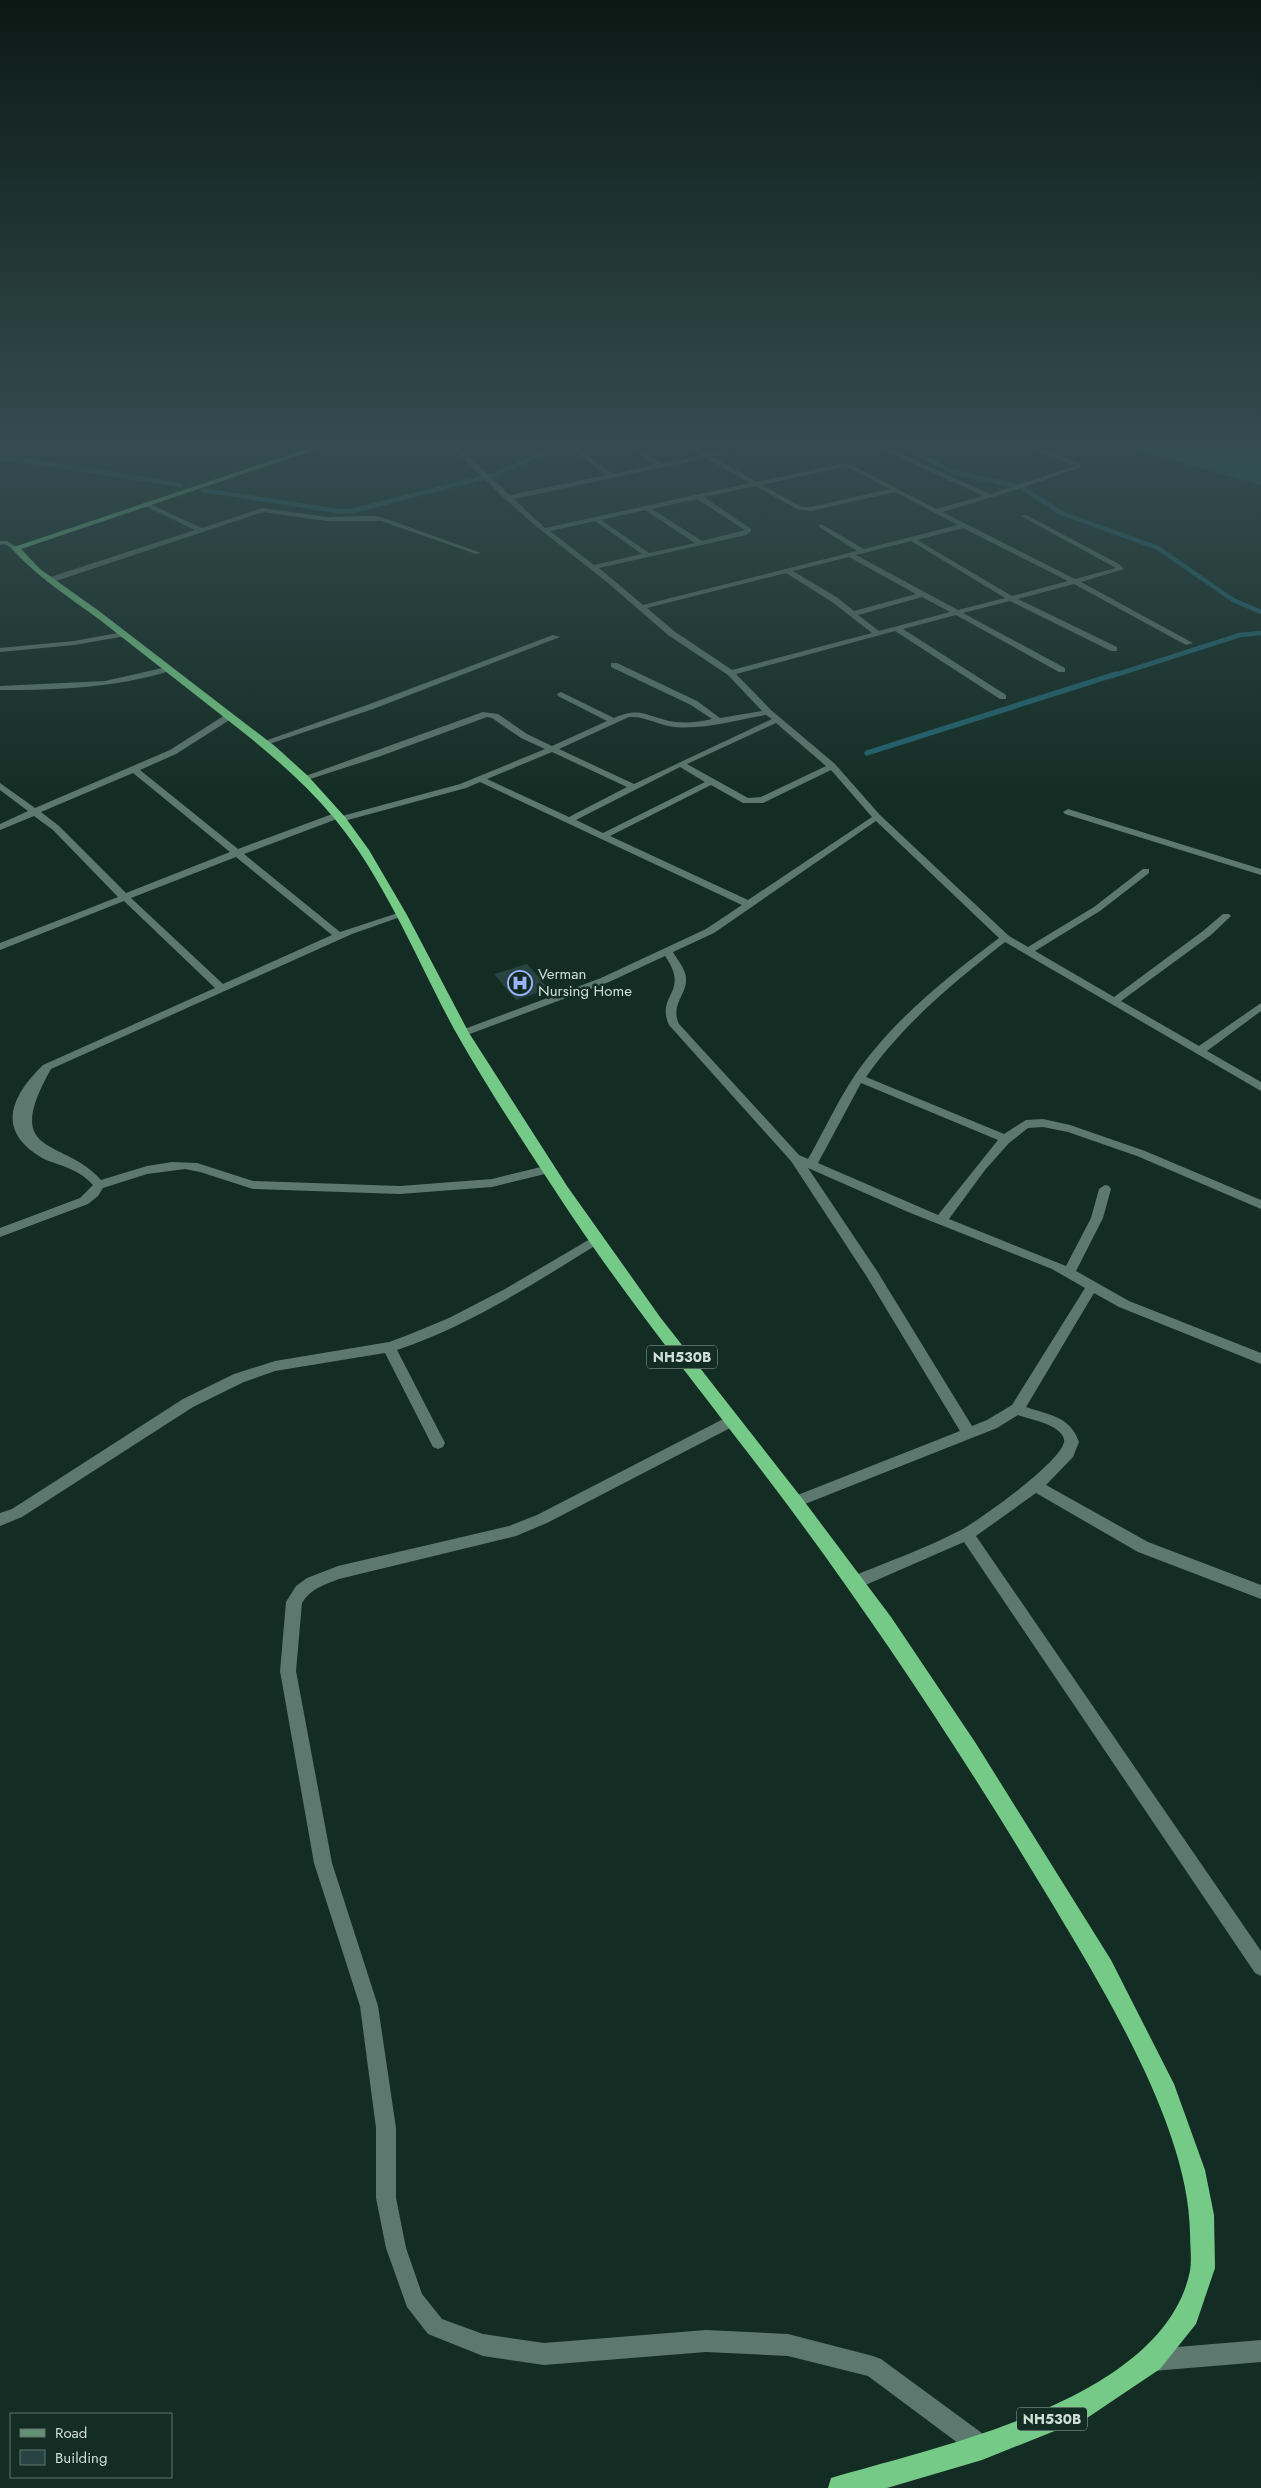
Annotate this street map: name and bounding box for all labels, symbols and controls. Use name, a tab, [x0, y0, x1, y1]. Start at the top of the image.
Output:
place label: Verman Nursing Home	[538, 963, 632, 1002]
hospital icon: Verman Nursing Home	[507, 970, 533, 996]
road number: NH530B	[647, 1345, 717, 1368]
road number: NH530B	[1017, 2408, 1087, 2430]
legend	[10, 2413, 172, 2478]
text: Road	[55, 2422, 87, 2444]
text: Building	[55, 2447, 107, 2469]

